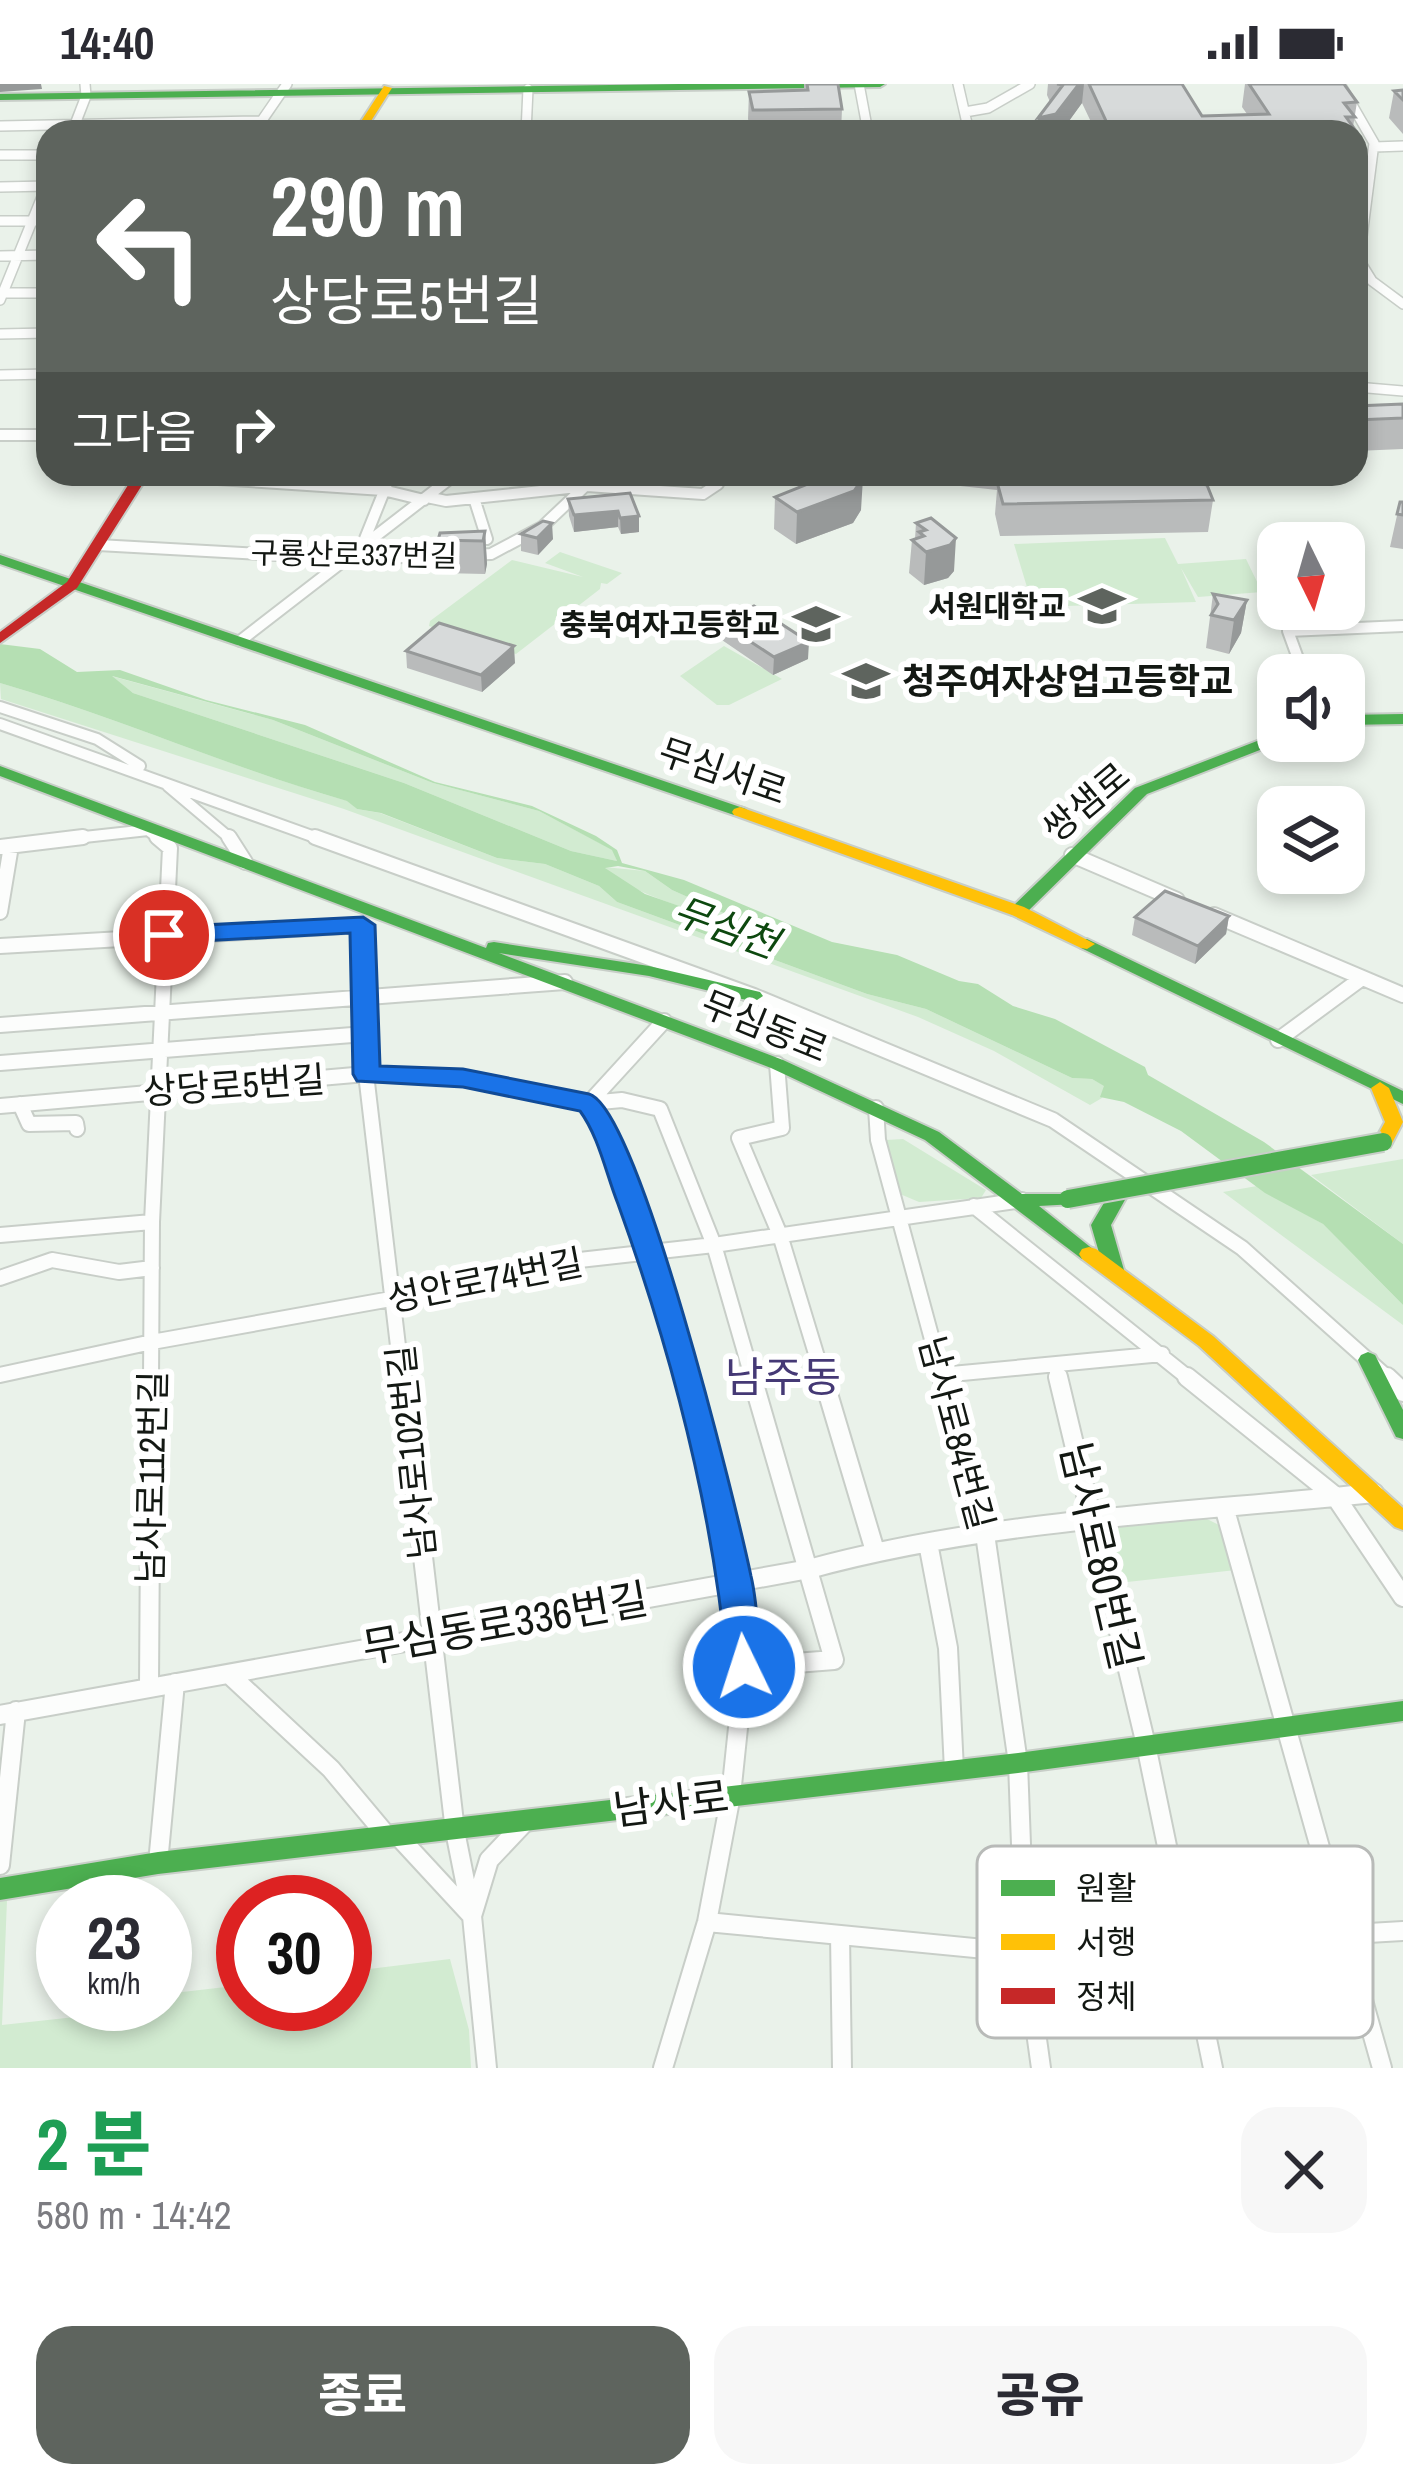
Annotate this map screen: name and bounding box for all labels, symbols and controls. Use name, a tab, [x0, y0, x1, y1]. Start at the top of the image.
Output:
text: 14:40	[60, 12, 154, 73]
text: 290 m	[270, 149, 465, 262]
icon: left	[72, 168, 228, 324]
text: 상당로5번길	[270, 264, 543, 337]
icon: right	[220, 396, 286, 462]
text: 그다음	[72, 401, 196, 462]
north arrow	[1257, 522, 1365, 630]
map controls	[1257, 522, 1365, 894]
street label: 구룡산로337번길	[250, 532, 458, 576]
school or university icon: 서원대학교	[1077, 581, 1127, 631]
place label: 서원대학교	[928, 586, 1066, 626]
school or university icon: 충북여자고등학교	[791, 599, 841, 649]
place label: 충북여자고등학교	[559, 604, 780, 644]
button: sound	[1257, 654, 1365, 762]
school or university icon: 청주여자상업고등학교	[841, 656, 891, 706]
place label: 청주여자상업고등학교	[902, 657, 1233, 705]
street label: 무심서로	[653, 727, 793, 815]
street label: 쌍샘로	[1033, 752, 1139, 852]
button: layers	[1257, 786, 1365, 894]
pin	[113, 884, 215, 986]
water label: 무심천	[667, 884, 789, 971]
icon: arrive	[131, 902, 197, 968]
street label: 무심동로	[695, 979, 835, 1073]
street label: 상당로5번길	[142, 1055, 326, 1115]
street label: 성안로74번길	[383, 1238, 587, 1322]
street label: 남사로84번길	[908, 1331, 1006, 1535]
street label: 남사로102번길	[376, 1343, 446, 1561]
district label: 남주동	[725, 1349, 841, 1405]
street label: 남사로112번길	[125, 1370, 177, 1584]
street label: 남사로80번길	[1048, 1437, 1154, 1675]
street label: 무심동로336번길	[358, 1570, 652, 1676]
position arrow	[681, 1604, 807, 1730]
street label: 남사로	[610, 1768, 732, 1838]
legend	[977, 1846, 1373, 2038]
text: 원활	[1076, 1866, 1137, 1910]
speed limit sign: 30	[216, 1875, 372, 2031]
text: 23	[87, 1897, 141, 1978]
text: 서행	[1076, 1920, 1137, 1964]
text: km/h	[87, 1963, 141, 2003]
text: 정체	[1076, 1974, 1137, 2018]
text: 2 분	[36, 2095, 152, 2192]
button: close	[1241, 2107, 1367, 2233]
text: 580 m · 14:42	[36, 2189, 232, 2241]
button: 종료	[36, 2326, 690, 2464]
button: 공유	[714, 2326, 1367, 2464]

